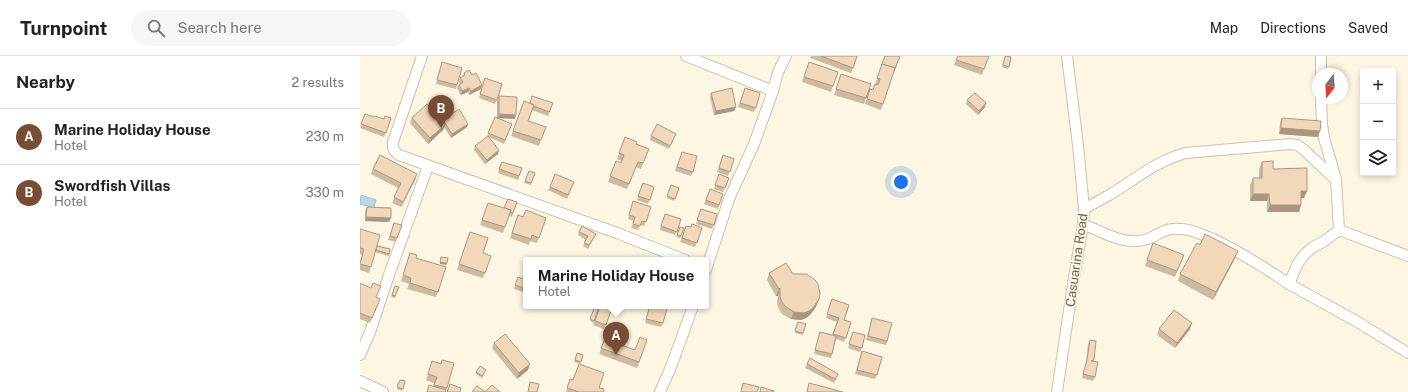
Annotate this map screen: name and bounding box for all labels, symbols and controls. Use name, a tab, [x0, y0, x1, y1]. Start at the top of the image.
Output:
search box	[131, 10, 411, 46]
text: Turnpoint	[20, 17, 107, 39]
icon: search	[145, 17, 167, 39]
text: Search here	[177, 19, 262, 36]
text: Map	[1210, 20, 1238, 36]
text: Directions	[1260, 20, 1326, 36]
text: Saved	[1348, 20, 1388, 36]
north arrow	[1312, 68, 1348, 104]
map controls	[1360, 68, 1396, 176]
button: +	[1360, 68, 1396, 104]
text: Nearby	[16, 72, 75, 92]
text: 2 results	[292, 75, 344, 90]
pin: B	[428, 95, 454, 128]
button: −	[1360, 104, 1396, 140]
text: Marine Holiday House	[54, 121, 211, 138]
text: A	[24, 129, 34, 144]
text: 230 m	[306, 129, 344, 144]
text: Hotel	[54, 138, 87, 153]
button: layers	[1360, 140, 1396, 176]
your location	[891, 172, 911, 192]
text: Swordfish Villas	[54, 177, 170, 194]
text: B	[25, 185, 33, 200]
text: 330 m	[305, 185, 344, 200]
text: Hotel	[54, 194, 87, 209]
street label: Casuarina Road	[1063, 212, 1090, 308]
popup	[523, 257, 709, 309]
text: Marine Holiday House	[538, 267, 694, 284]
text: Hotel	[538, 284, 571, 299]
pin: A	[603, 322, 629, 355]

